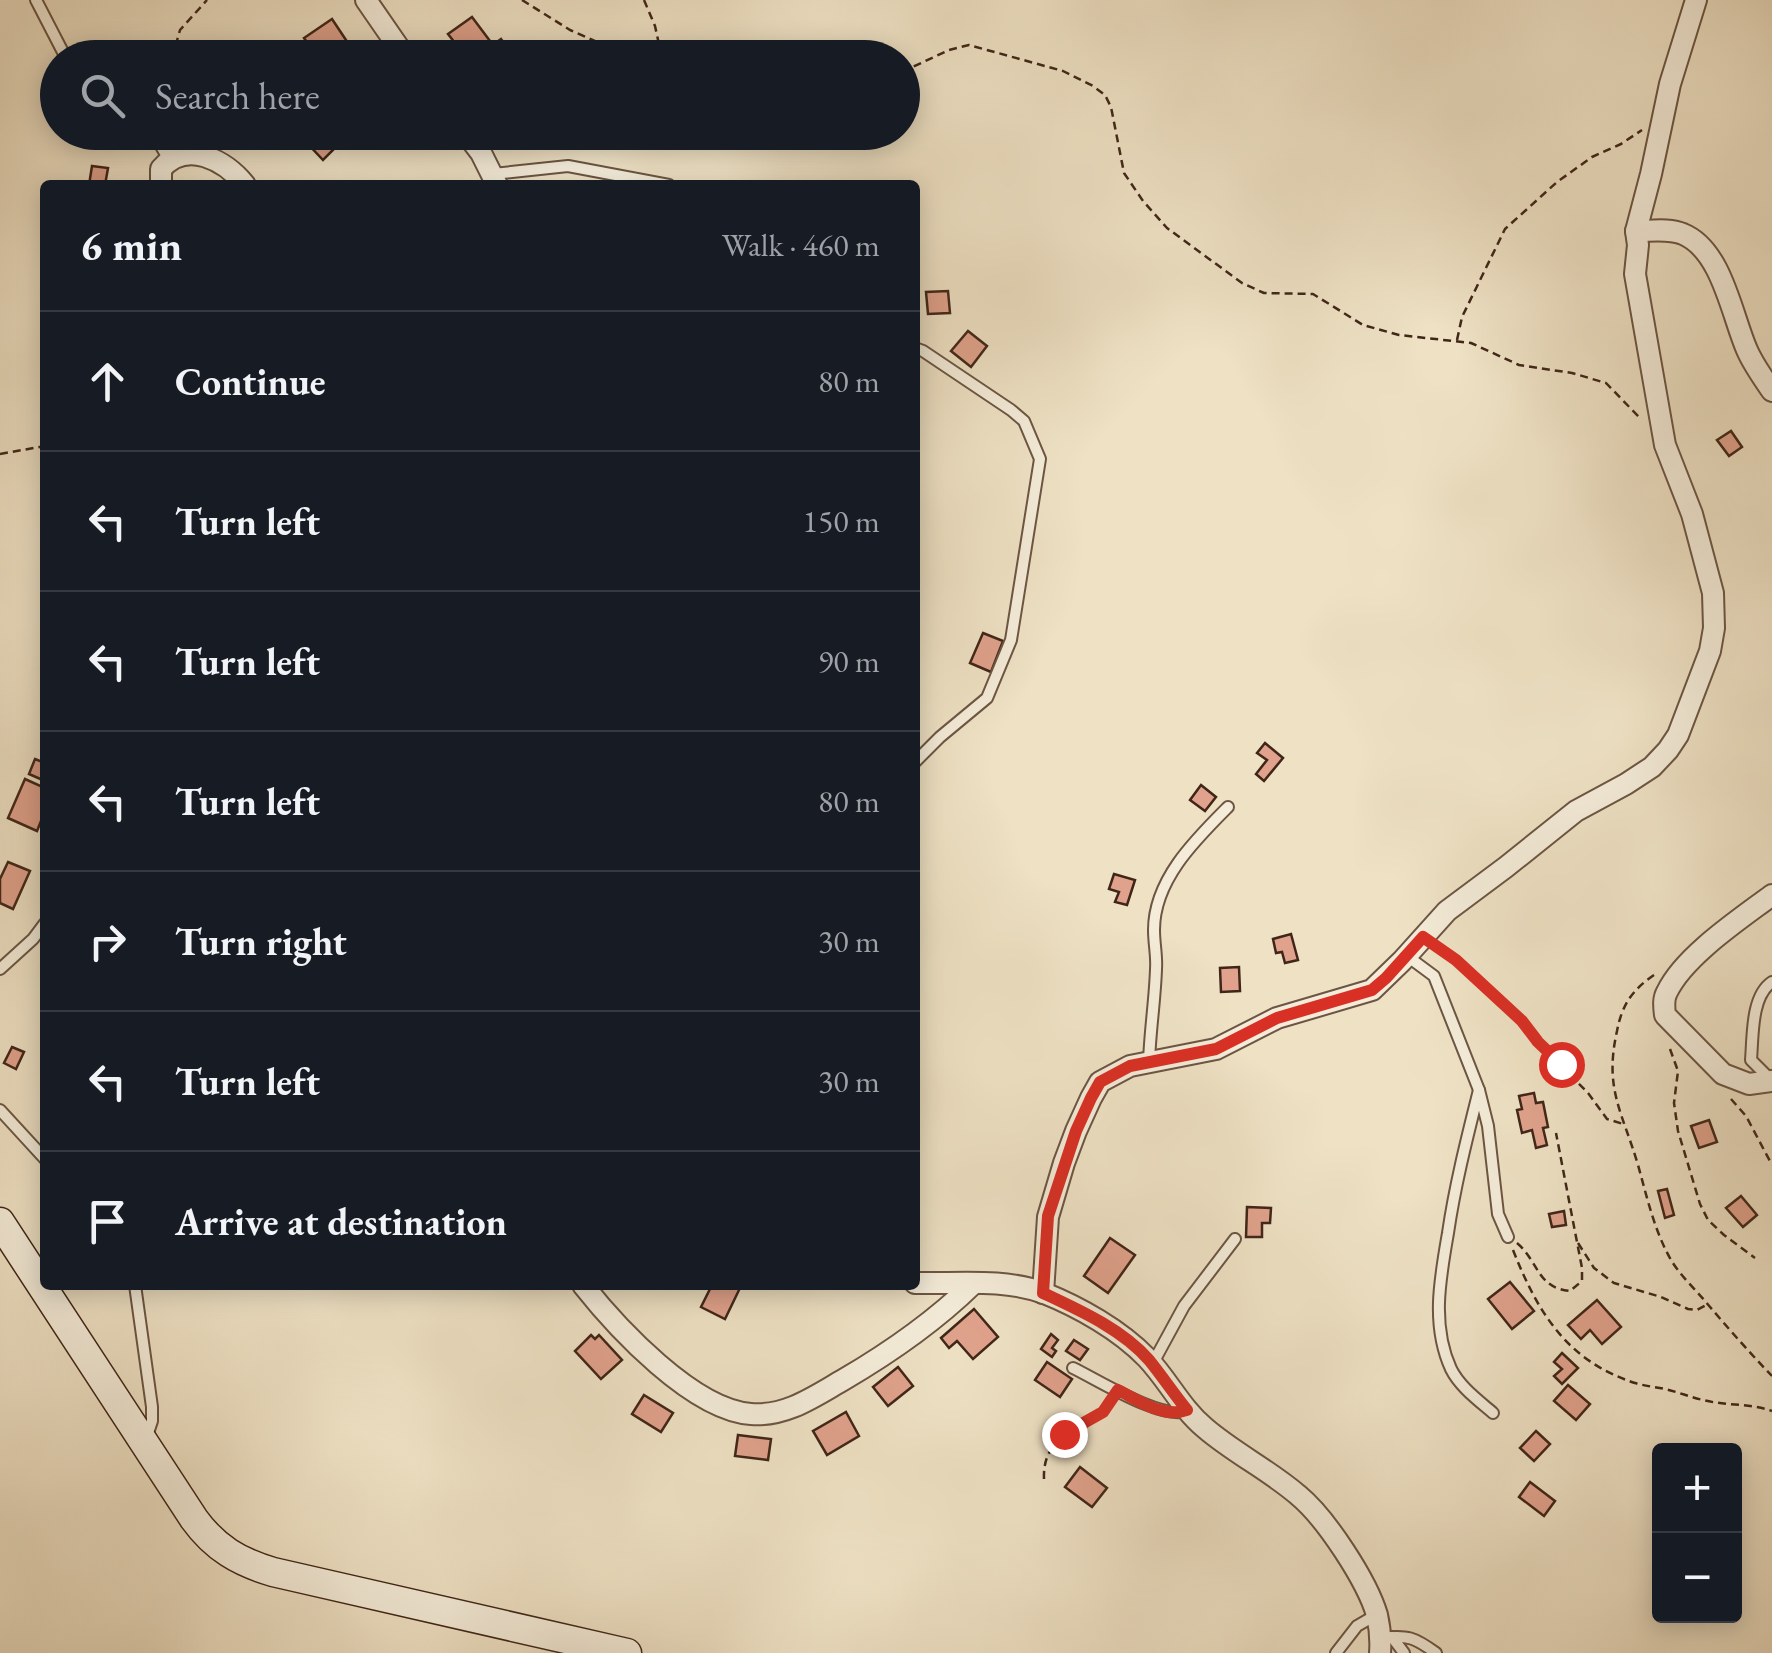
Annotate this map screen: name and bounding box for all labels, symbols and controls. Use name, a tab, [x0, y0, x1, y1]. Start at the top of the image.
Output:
search box	[40, 40, 920, 150]
icon: search	[75, 68, 130, 123]
text: Search here	[155, 71, 320, 120]
text: 6 min	[80, 218, 182, 273]
text: Walk · 460 m	[722, 224, 880, 266]
icon: ahead	[80, 354, 135, 409]
text: Continue	[175, 357, 326, 406]
text: 80 m	[818, 360, 880, 402]
icon: left	[80, 494, 135, 549]
text: Turn left	[175, 497, 320, 546]
text: 150 m	[803, 500, 880, 542]
icon: left	[80, 634, 135, 689]
text: Turn left	[175, 637, 320, 686]
text: 90 m	[818, 640, 880, 682]
icon: left	[80, 774, 135, 829]
text: Turn left	[175, 777, 320, 826]
text: 80 m	[818, 780, 880, 822]
icon: right	[80, 914, 135, 969]
text: Turn right	[175, 917, 347, 966]
text: 30 m	[818, 920, 880, 962]
route start	[1539, 1042, 1585, 1088]
icon: left	[80, 1054, 135, 1109]
text: Turn left	[175, 1057, 320, 1106]
text: 30 m	[818, 1060, 880, 1102]
icon: arrive	[80, 1194, 135, 1249]
text: Arrive at destination	[175, 1197, 507, 1246]
route end	[1042, 1412, 1088, 1458]
map controls	[1652, 1443, 1742, 1623]
button: +	[1652, 1443, 1742, 1533]
button: −	[1652, 1533, 1742, 1623]

